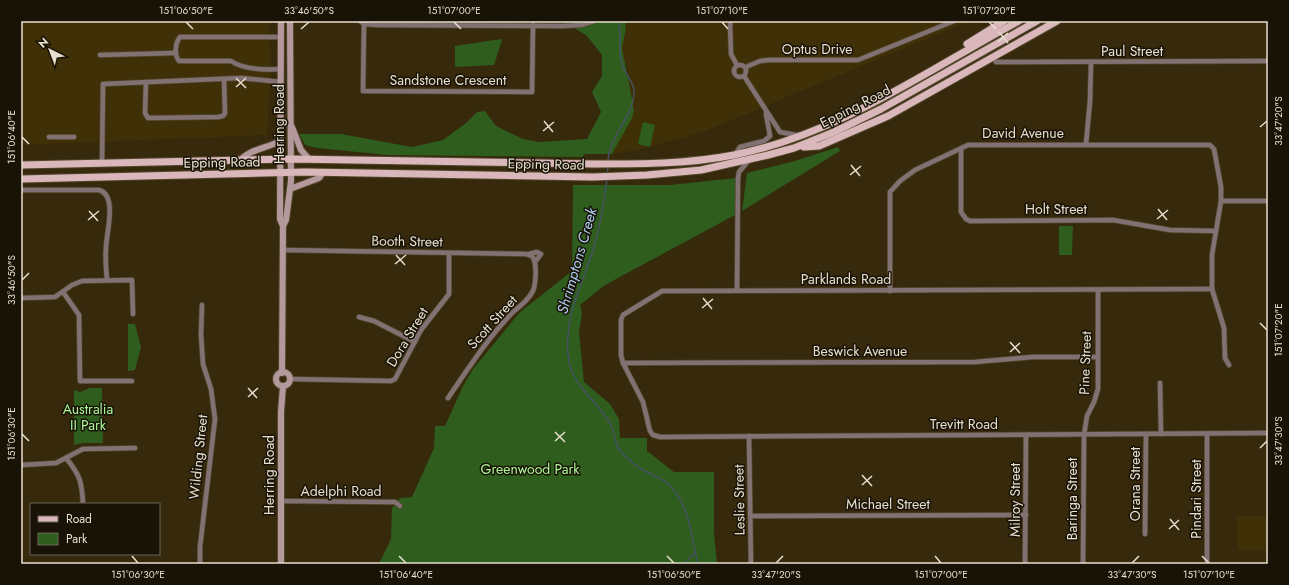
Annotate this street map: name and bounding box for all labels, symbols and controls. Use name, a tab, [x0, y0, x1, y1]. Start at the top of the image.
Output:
text: 151°06'50"E	[159, 3, 213, 18]
text: 33°46'50"S	[284, 3, 334, 18]
text: 151°07'00"E	[427, 3, 481, 18]
text: 151°07'10"E	[696, 3, 748, 18]
text: 151°07'20"E	[962, 3, 1016, 18]
north arrow	[30, 30, 70, 70]
text: N	[35, 34, 52, 51]
street label: Optus Drive	[782, 39, 852, 59]
street label: Paul Street	[1101, 41, 1164, 61]
street label: Sandstone Crescent	[390, 70, 507, 90]
street label: Epping Road	[816, 80, 894, 132]
street label: Herring Road	[269, 84, 289, 164]
text: 33°47'20"S	[1271, 96, 1286, 146]
text: 151°06'40"E	[4, 110, 19, 164]
street label: David Avenue	[982, 123, 1064, 143]
street label: Epping Road	[183, 151, 261, 173]
street label: Epping Road	[507, 153, 585, 175]
street label: Holt Street	[1025, 199, 1088, 219]
water label: Shrimptons Creek	[551, 205, 603, 317]
street label: Booth Street	[371, 230, 444, 252]
text: 33°46'50"S	[4, 255, 19, 305]
street label: Parklands Road	[801, 269, 891, 289]
street label: Scott Street	[462, 290, 522, 353]
street label: Dora Street	[381, 303, 433, 371]
text: 151°07'20"E	[1271, 303, 1286, 357]
street label: Pine Street	[1074, 330, 1096, 395]
street label: Beswick Avenue	[813, 341, 907, 361]
park label: Australia II Park	[63, 399, 113, 435]
text: 151°06'30"E	[4, 407, 19, 461]
street label: Wilding Street	[184, 413, 212, 500]
street label: Trevitt Road	[930, 414, 998, 434]
text: 33°47'30"S	[1271, 416, 1286, 466]
street label: Herring Road	[259, 435, 279, 515]
street label: Orana Street	[1125, 446, 1145, 521]
street label: Baringa Street	[1062, 457, 1082, 540]
park label: Greenwood Park	[481, 459, 580, 479]
street label: Pindari Street	[1186, 459, 1206, 539]
street label: Milroy Street	[1005, 462, 1025, 537]
street label: Leslie Street	[728, 464, 750, 536]
street label: Adelphi Road	[300, 481, 382, 501]
street label: Michael Street	[846, 494, 931, 514]
legend	[30, 503, 160, 555]
text: Road	[66, 510, 92, 528]
text: Park	[66, 530, 88, 548]
text: 151°06'30"E	[111, 567, 165, 582]
text: 151°06'40"E	[379, 567, 433, 582]
text: 151°06'50"E	[647, 567, 701, 582]
text: 33°47'20"S	[751, 567, 801, 582]
text: 151°07'00"E	[914, 567, 968, 582]
text: 33°47'30"S	[1107, 567, 1157, 582]
text: 151°07'10"E	[1183, 567, 1235, 582]

